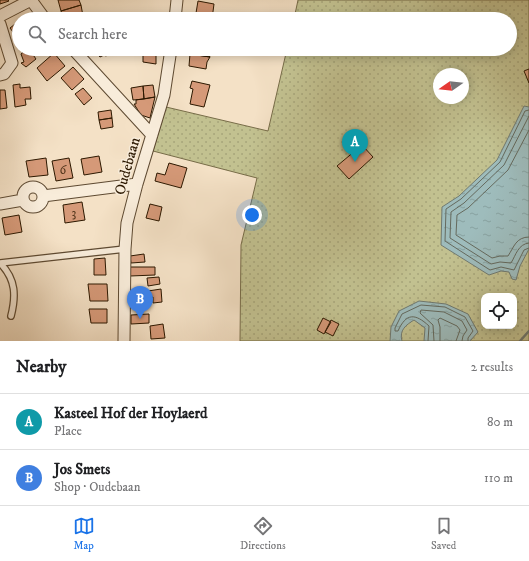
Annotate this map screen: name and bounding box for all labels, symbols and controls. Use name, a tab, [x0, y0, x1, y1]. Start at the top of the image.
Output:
search box	[12, 12, 517, 56]
icon: search	[26, 23, 48, 45]
text: Search here	[58, 25, 127, 44]
north arrow	[433, 68, 469, 104]
pin: A	[342, 129, 368, 162]
street label: Oudebaan	[110, 135, 145, 197]
house number: 6	[60, 162, 68, 178]
house number: 3	[72, 205, 77, 221]
your location	[242, 205, 262, 225]
pin: B	[127, 286, 153, 319]
map controls	[481, 293, 517, 329]
button: locate	[481, 293, 517, 329]
text: Nearby	[16, 356, 66, 378]
text: 2 results	[471, 359, 513, 375]
text: Kasteel Hof der Hoylaerd	[54, 404, 208, 423]
text: A	[25, 414, 33, 430]
text: 80 m	[487, 414, 513, 430]
text: Place	[54, 423, 82, 439]
text: Jos Smets	[54, 460, 110, 479]
text: B	[25, 470, 33, 486]
text: 110 m	[484, 470, 513, 486]
text: Shop · Oudebaan	[54, 479, 140, 495]
tab: Map	[73, 515, 95, 553]
tab: Directions	[240, 515, 286, 553]
tab: Saved	[431, 515, 456, 553]

